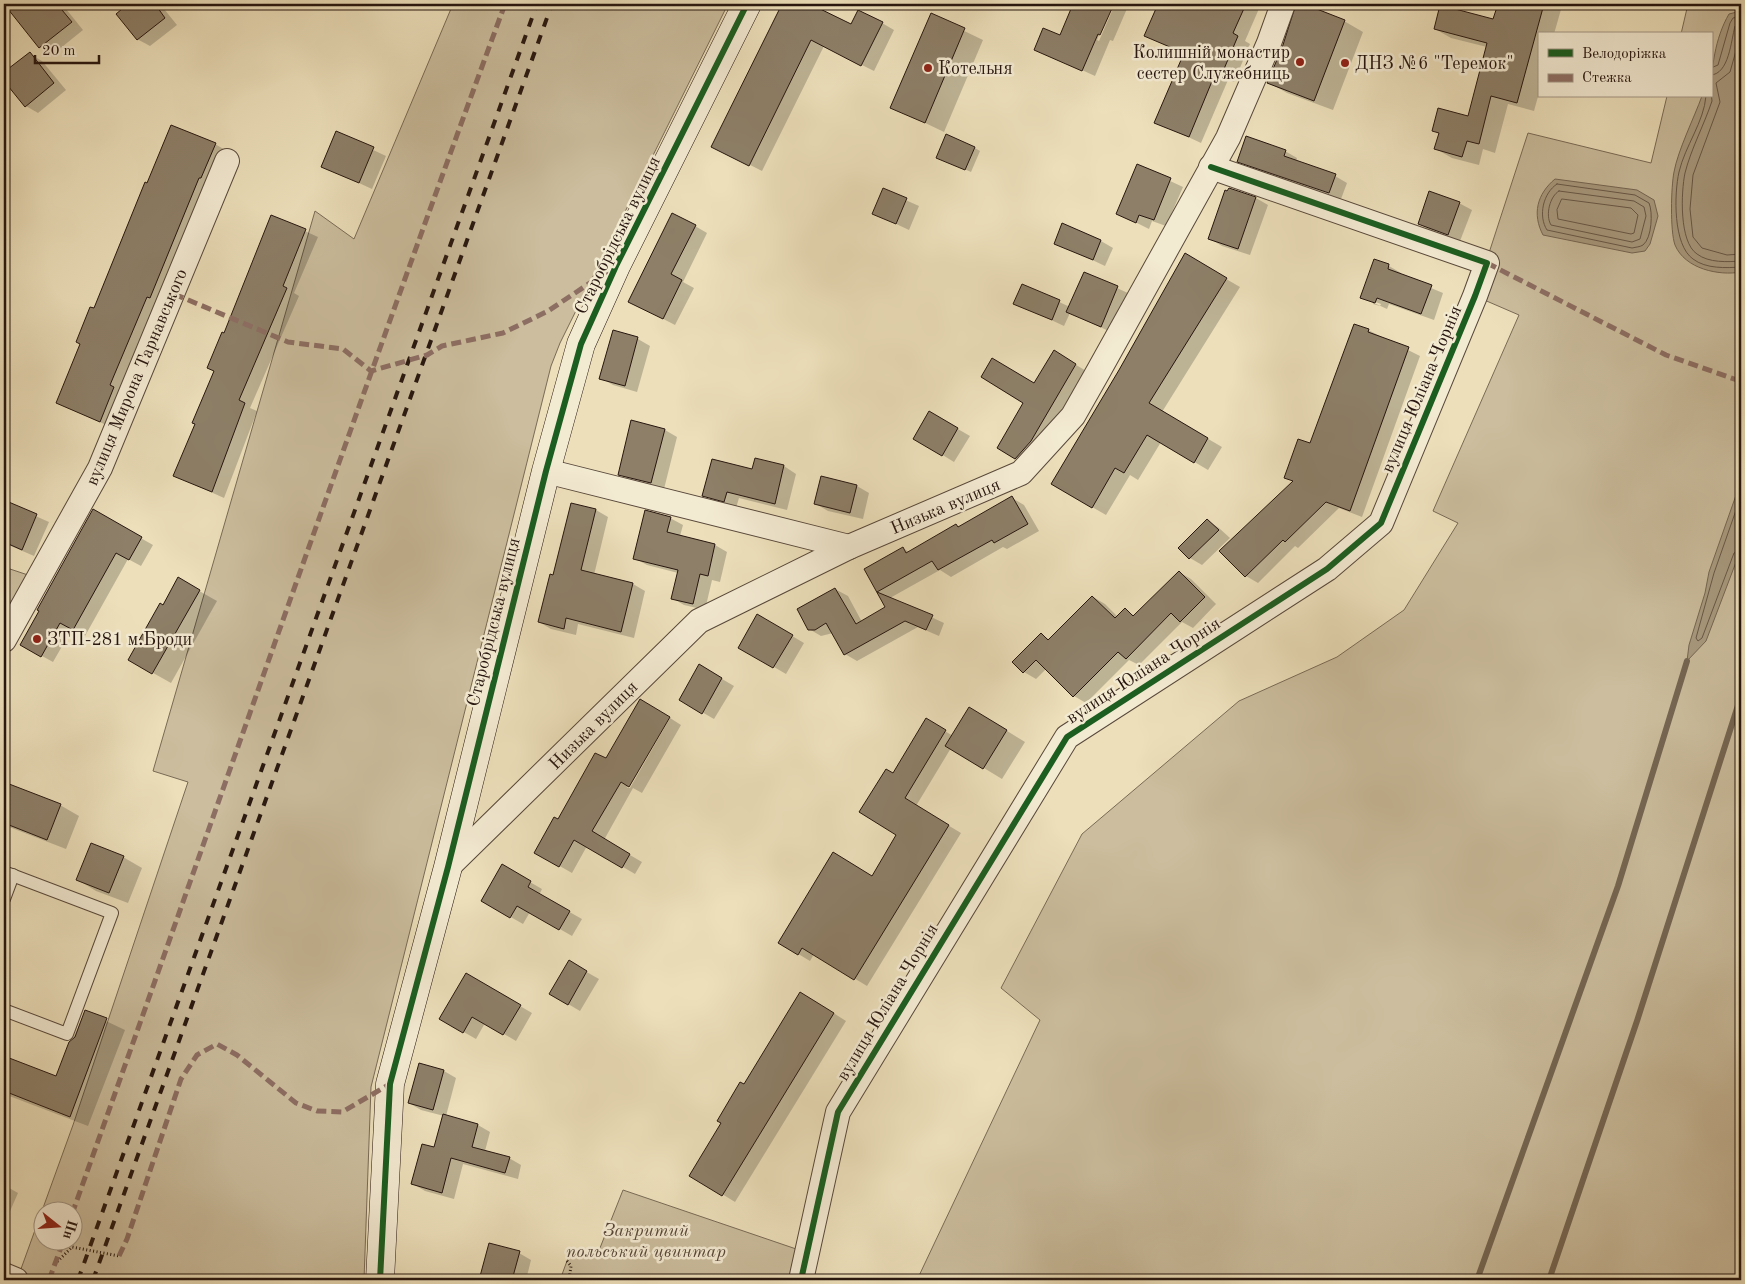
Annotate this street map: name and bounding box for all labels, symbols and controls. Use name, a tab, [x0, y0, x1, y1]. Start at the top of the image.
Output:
scale bar	[35, 32, 99, 64]
legend	[1538, 32, 1712, 98]
text: 20 m	[42, 44, 76, 59]
place label: Колишній монастир сестер Служебниць	[1133, 44, 1290, 83]
text: Велодоріжка	[1582, 47, 1667, 62]
place label: ДНЗ №6 "Теремок"	[1355, 55, 1514, 73]
marker: Колишній монастир сестер Служебниць	[1294, 56, 1306, 68]
marker: ДНЗ №6 "Теремок"	[1339, 57, 1351, 69]
place label: Котельня	[938, 60, 1013, 78]
marker: Котельня	[922, 62, 934, 74]
text: Стежка	[1582, 71, 1632, 86]
street label: Старобрідська вулиця	[572, 154, 664, 317]
street label: вулиця Мирона Тарнавського	[83, 266, 191, 488]
street label: вулиця Юліана Чорнія	[1379, 303, 1465, 476]
street label: Низька вулиця	[888, 476, 1003, 538]
street label: Старобрідська вулиця	[464, 536, 524, 708]
street label: вулиця Юліана Чорнія	[1063, 614, 1224, 727]
place label: ЗТП-281 м.Броди	[47, 631, 192, 649]
marker: ЗТП-281 м.Броди	[31, 633, 43, 645]
street label: Низька вулиця	[546, 678, 642, 774]
street label: вулиця Юліана Чорнія	[834, 921, 942, 1084]
north arrow	[32, 1202, 82, 1252]
text: Пн	[60, 1218, 79, 1241]
park label: Закритий польський цвинтар	[566, 1222, 726, 1261]

